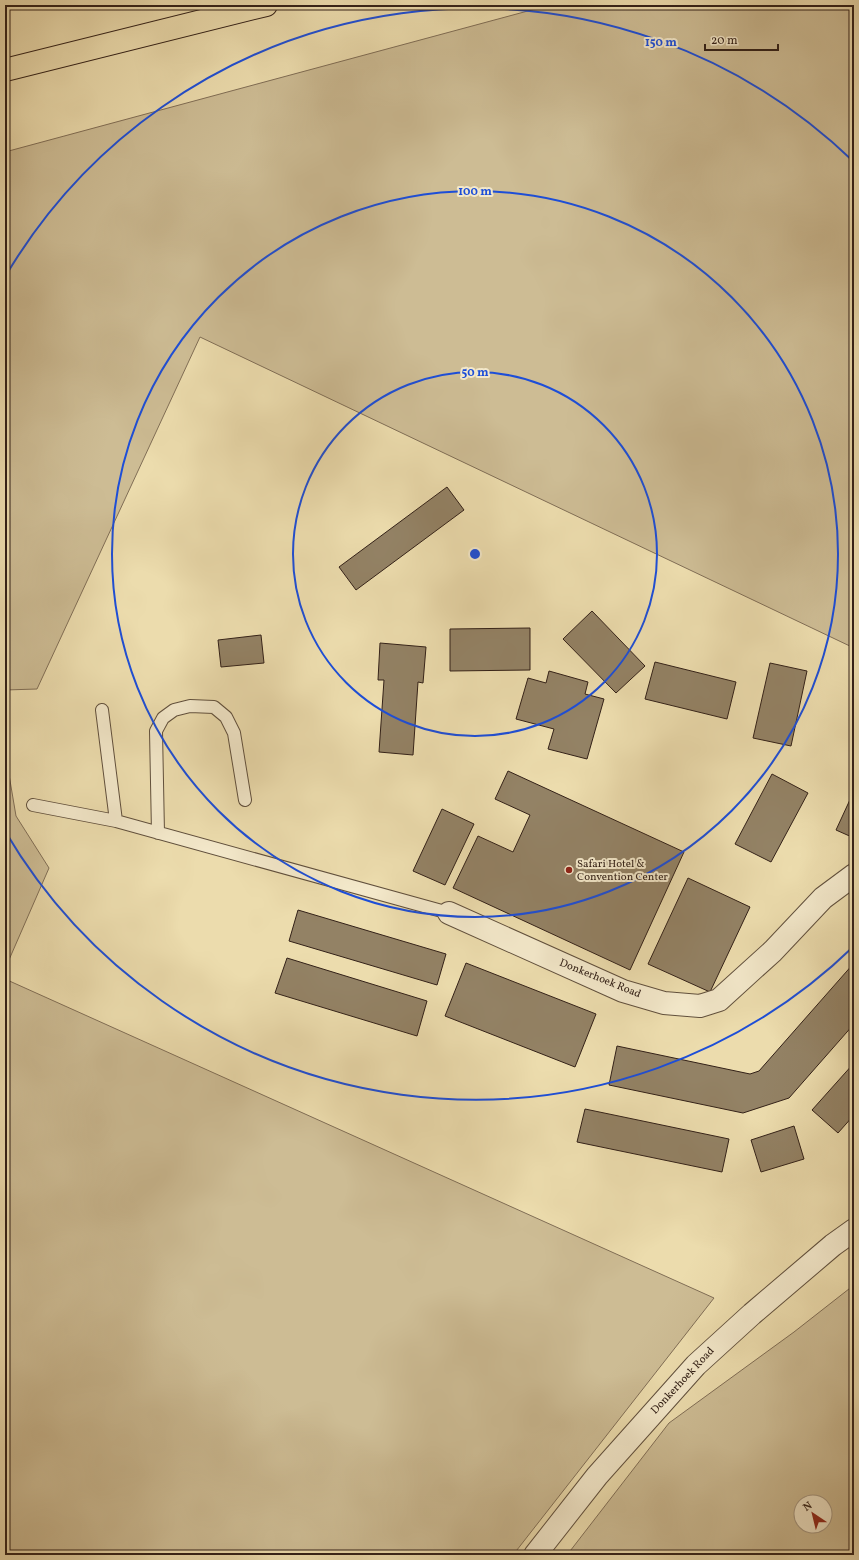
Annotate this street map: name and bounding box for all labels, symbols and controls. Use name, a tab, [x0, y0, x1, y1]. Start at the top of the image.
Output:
scale bar	[705, 26, 778, 52]
text: 20 m	[711, 33, 738, 49]
text: 150 m	[645, 35, 677, 51]
text: 100 m	[458, 184, 492, 200]
text: 50 m	[461, 365, 489, 381]
centre of rings	[468, 547, 482, 561]
place label: Safari Hotel & Convention Center	[577, 857, 668, 885]
marker: Safari Hotel & Convention Center	[564, 865, 574, 875]
street label: Donkerhoek Road	[557, 956, 643, 1002]
street label: Donkerhoek Road	[648, 1344, 718, 1418]
north arrow	[793, 1494, 833, 1534]
text: N	[801, 1499, 816, 1515]

